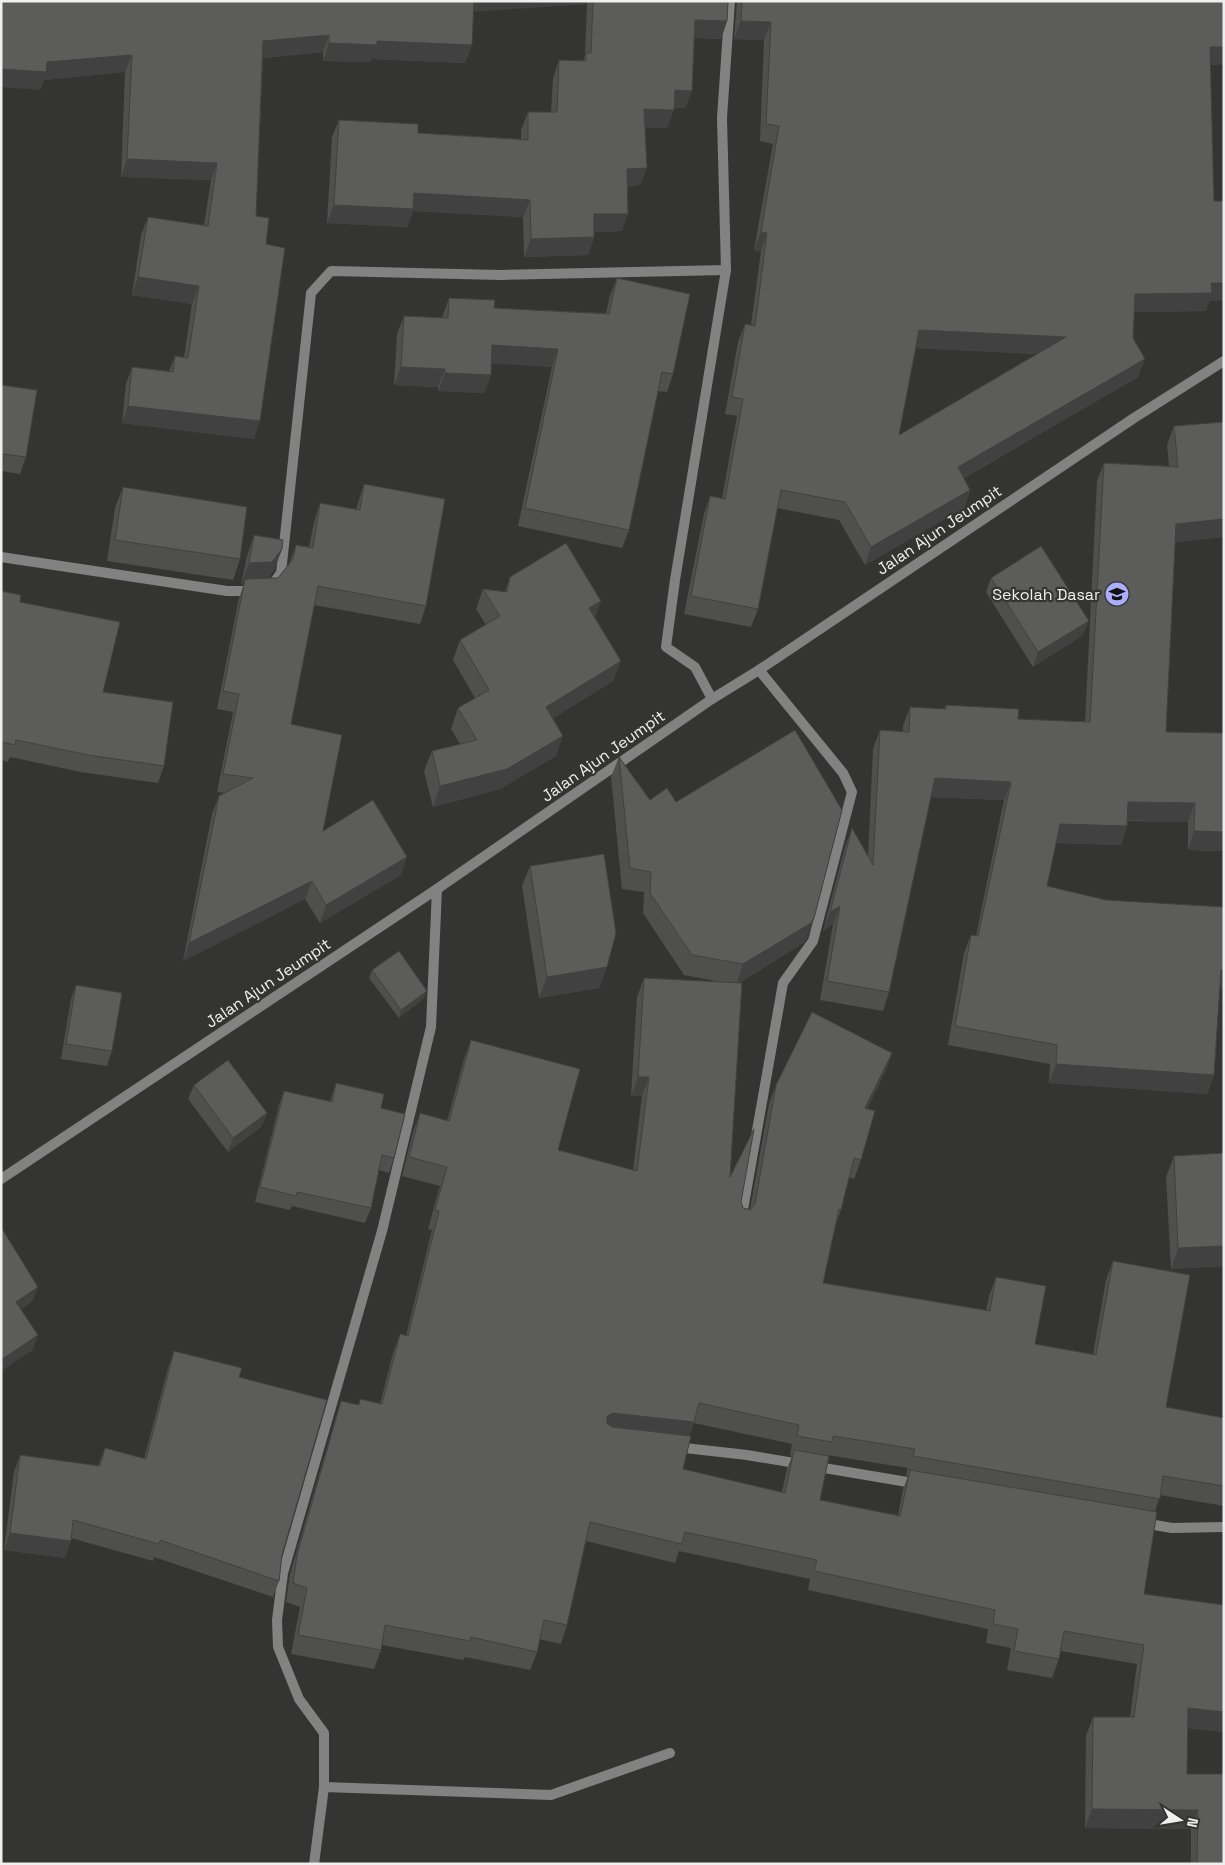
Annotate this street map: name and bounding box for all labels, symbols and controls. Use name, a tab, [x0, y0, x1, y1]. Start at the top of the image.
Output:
street label: Jalan Ajun Jeumpit	[872, 480, 1006, 580]
school or university icon: Sekolah Dasar	[1104, 581, 1130, 607]
place label: Sekolah Dasar	[992, 584, 1100, 605]
street label: Jalan Ajun Jeumpit	[537, 705, 669, 807]
street label: Jalan Ajun Jeumpit	[201, 933, 335, 1033]
north arrow	[1155, 1795, 1205, 1845]
text: N	[1183, 1816, 1202, 1829]

